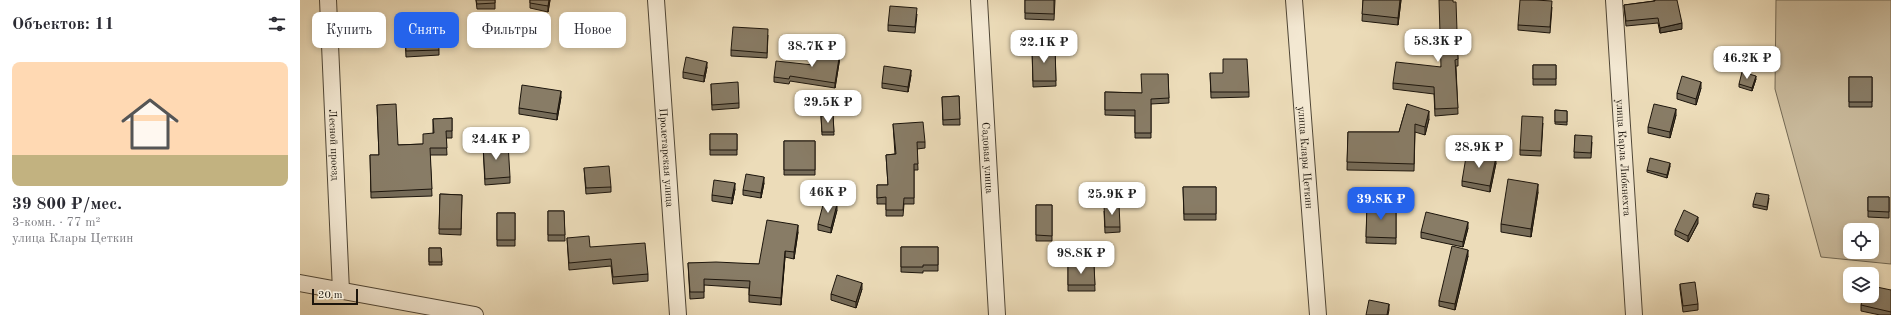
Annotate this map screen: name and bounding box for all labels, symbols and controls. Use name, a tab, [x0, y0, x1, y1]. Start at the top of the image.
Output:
chip: Купить	[312, 12, 386, 48]
chip: Снять	[394, 12, 459, 48]
chip: Фильтры	[467, 12, 551, 48]
chip: Новое	[559, 12, 626, 48]
icon: filters	[266, 13, 288, 35]
text: Объектов: 11	[12, 16, 114, 33]
pin: 58.3K ₽	[1401, 29, 1475, 63]
pin: 22.1K ₽	[1007, 30, 1081, 64]
pin: 38.7K ₽	[775, 34, 849, 68]
text: 58.3K ₽	[1413, 35, 1463, 48]
text: 22.1K ₽	[1019, 36, 1069, 49]
text: 38.7K ₽	[787, 40, 837, 53]
pin: 46.2K ₽	[1710, 46, 1784, 80]
text: 46.2K ₽	[1722, 52, 1772, 65]
icon: home	[114, 88, 186, 160]
pin: 29.5K ₽	[791, 90, 865, 124]
text: 29.5K ₽	[803, 96, 853, 109]
street label: улица Карла Либкнехта	[1613, 99, 1632, 217]
street label: улица Клары Цеткин	[1295, 106, 1314, 209]
street label: Пролетарская улица	[657, 108, 675, 208]
street label: Лесной проезд	[326, 109, 340, 181]
street label: Садовая улица	[979, 122, 994, 194]
pin: 24.4K ₽	[459, 127, 533, 161]
text: 24.4K ₽	[471, 133, 521, 146]
pin: 28.9K ₽	[1442, 135, 1516, 169]
text: 28.9K ₽	[1454, 141, 1504, 154]
pin: 46K ₽	[800, 180, 856, 214]
pin: 25.9K ₽	[1075, 182, 1149, 216]
text: 46K ₽	[809, 186, 847, 199]
pin: 39.8K ₽	[1344, 187, 1418, 221]
text: 25.9K ₽	[1087, 188, 1137, 201]
text: 39.8K ₽	[1356, 193, 1406, 206]
text: 39 800 ₽/мес.	[12, 196, 122, 213]
text: 3-комн. · 77 m²	[12, 216, 100, 229]
map controls	[1843, 223, 1879, 303]
button: locate	[1843, 223, 1879, 259]
text: улица Клары Цеткин	[12, 232, 133, 245]
pin: 98.8K ₽	[1044, 241, 1118, 275]
text: 98.8K ₽	[1056, 247, 1106, 260]
button: layers	[1843, 267, 1879, 303]
scale bar	[312, 287, 358, 306]
text: 20 m	[318, 290, 343, 301]

